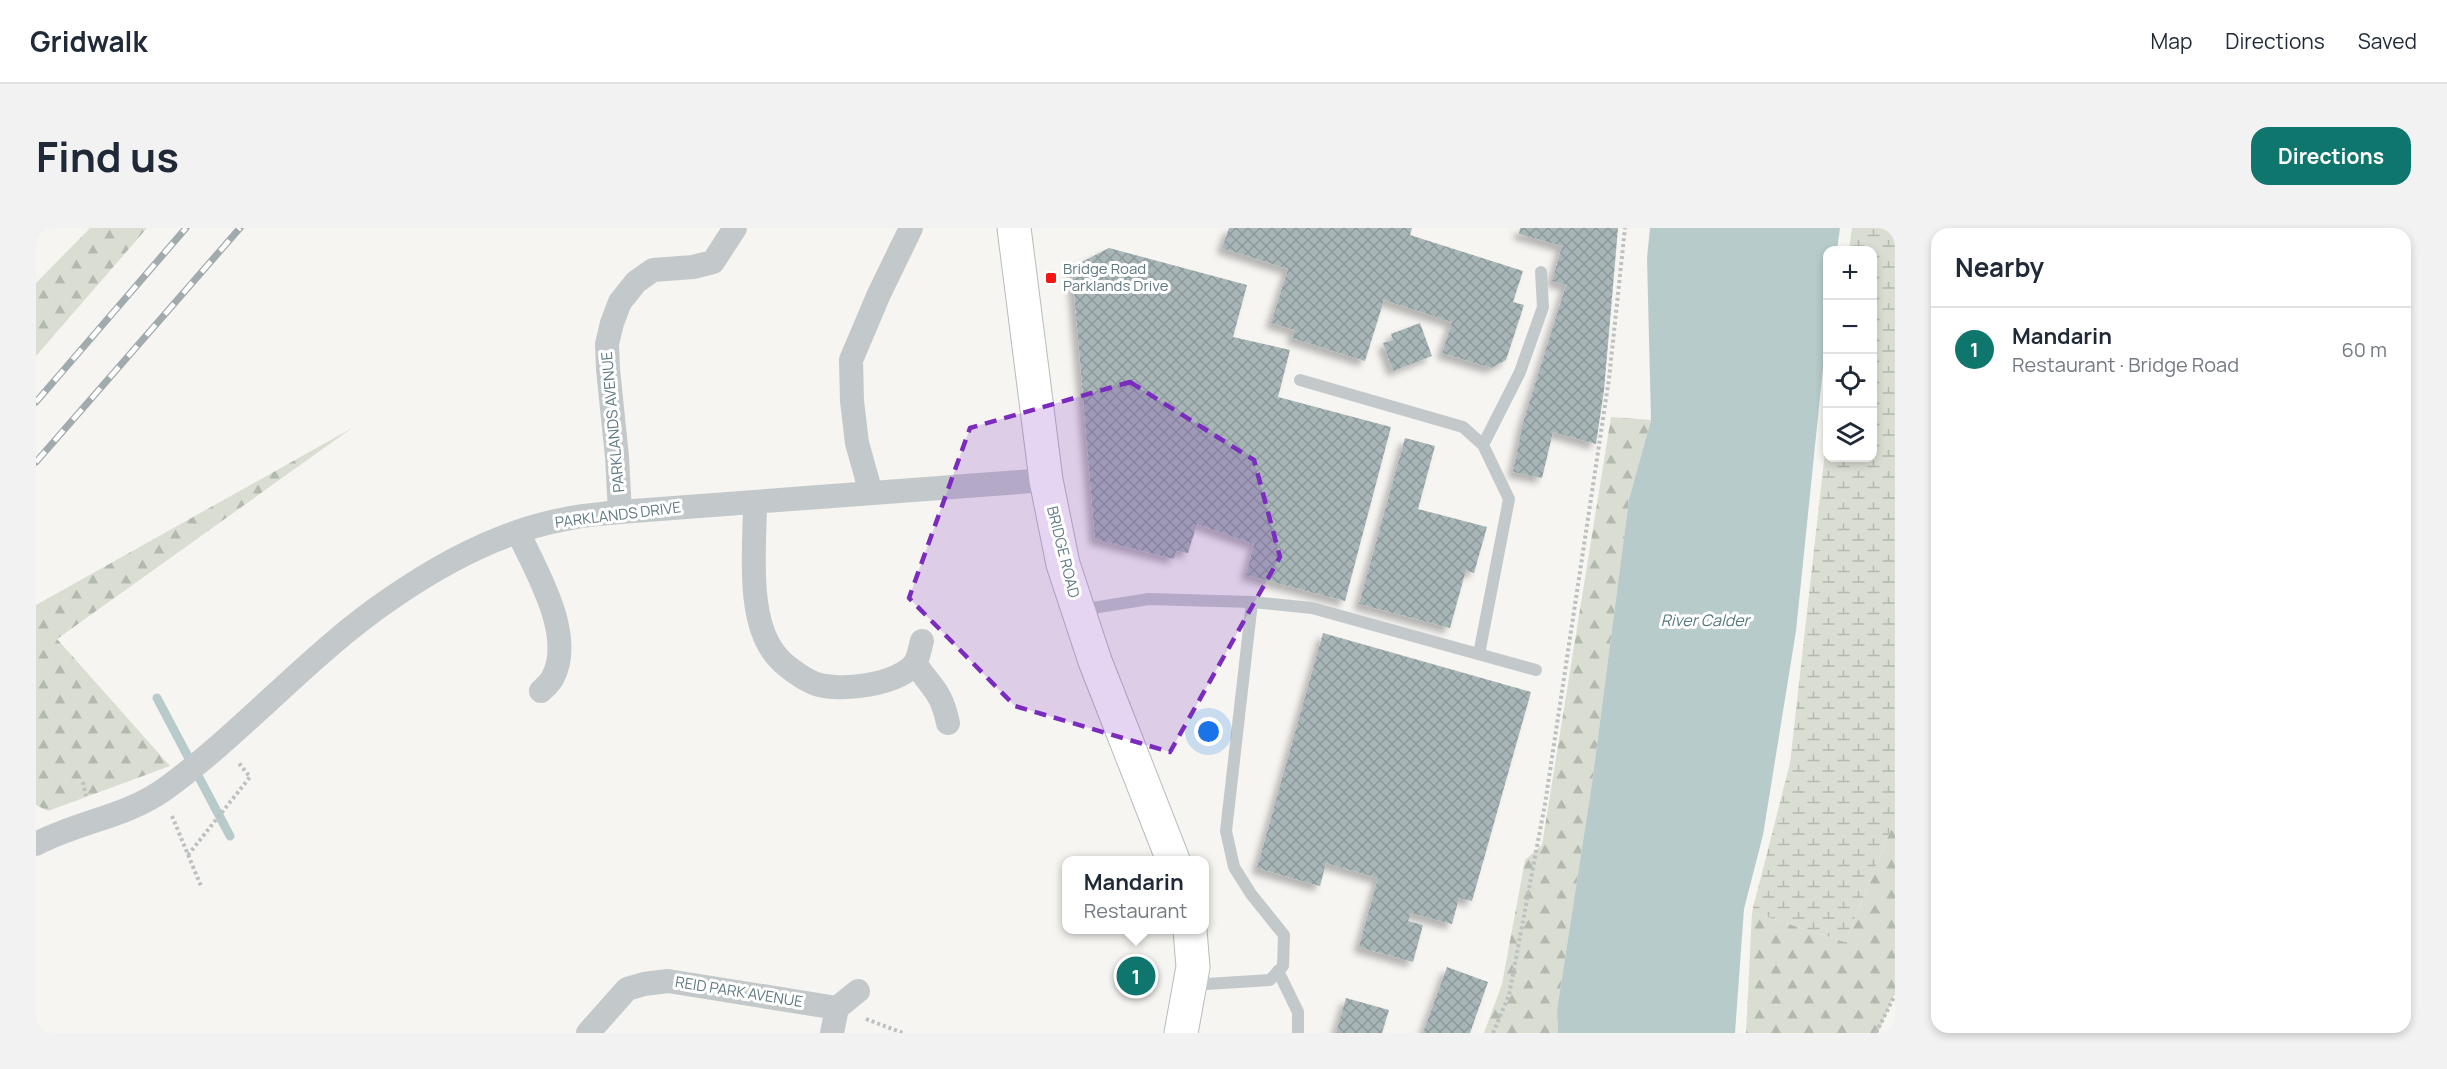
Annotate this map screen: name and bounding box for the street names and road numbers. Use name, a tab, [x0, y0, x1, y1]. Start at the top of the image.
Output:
street label: PARKLANDS AVENUE	[596, 351, 629, 493]
street label: PARKLANDS DRIVE	[554, 496, 682, 533]
street label: BRIDGE ROAD	[1042, 504, 1085, 600]
street label: REID PARK AVENUE	[674, 971, 804, 1012]

